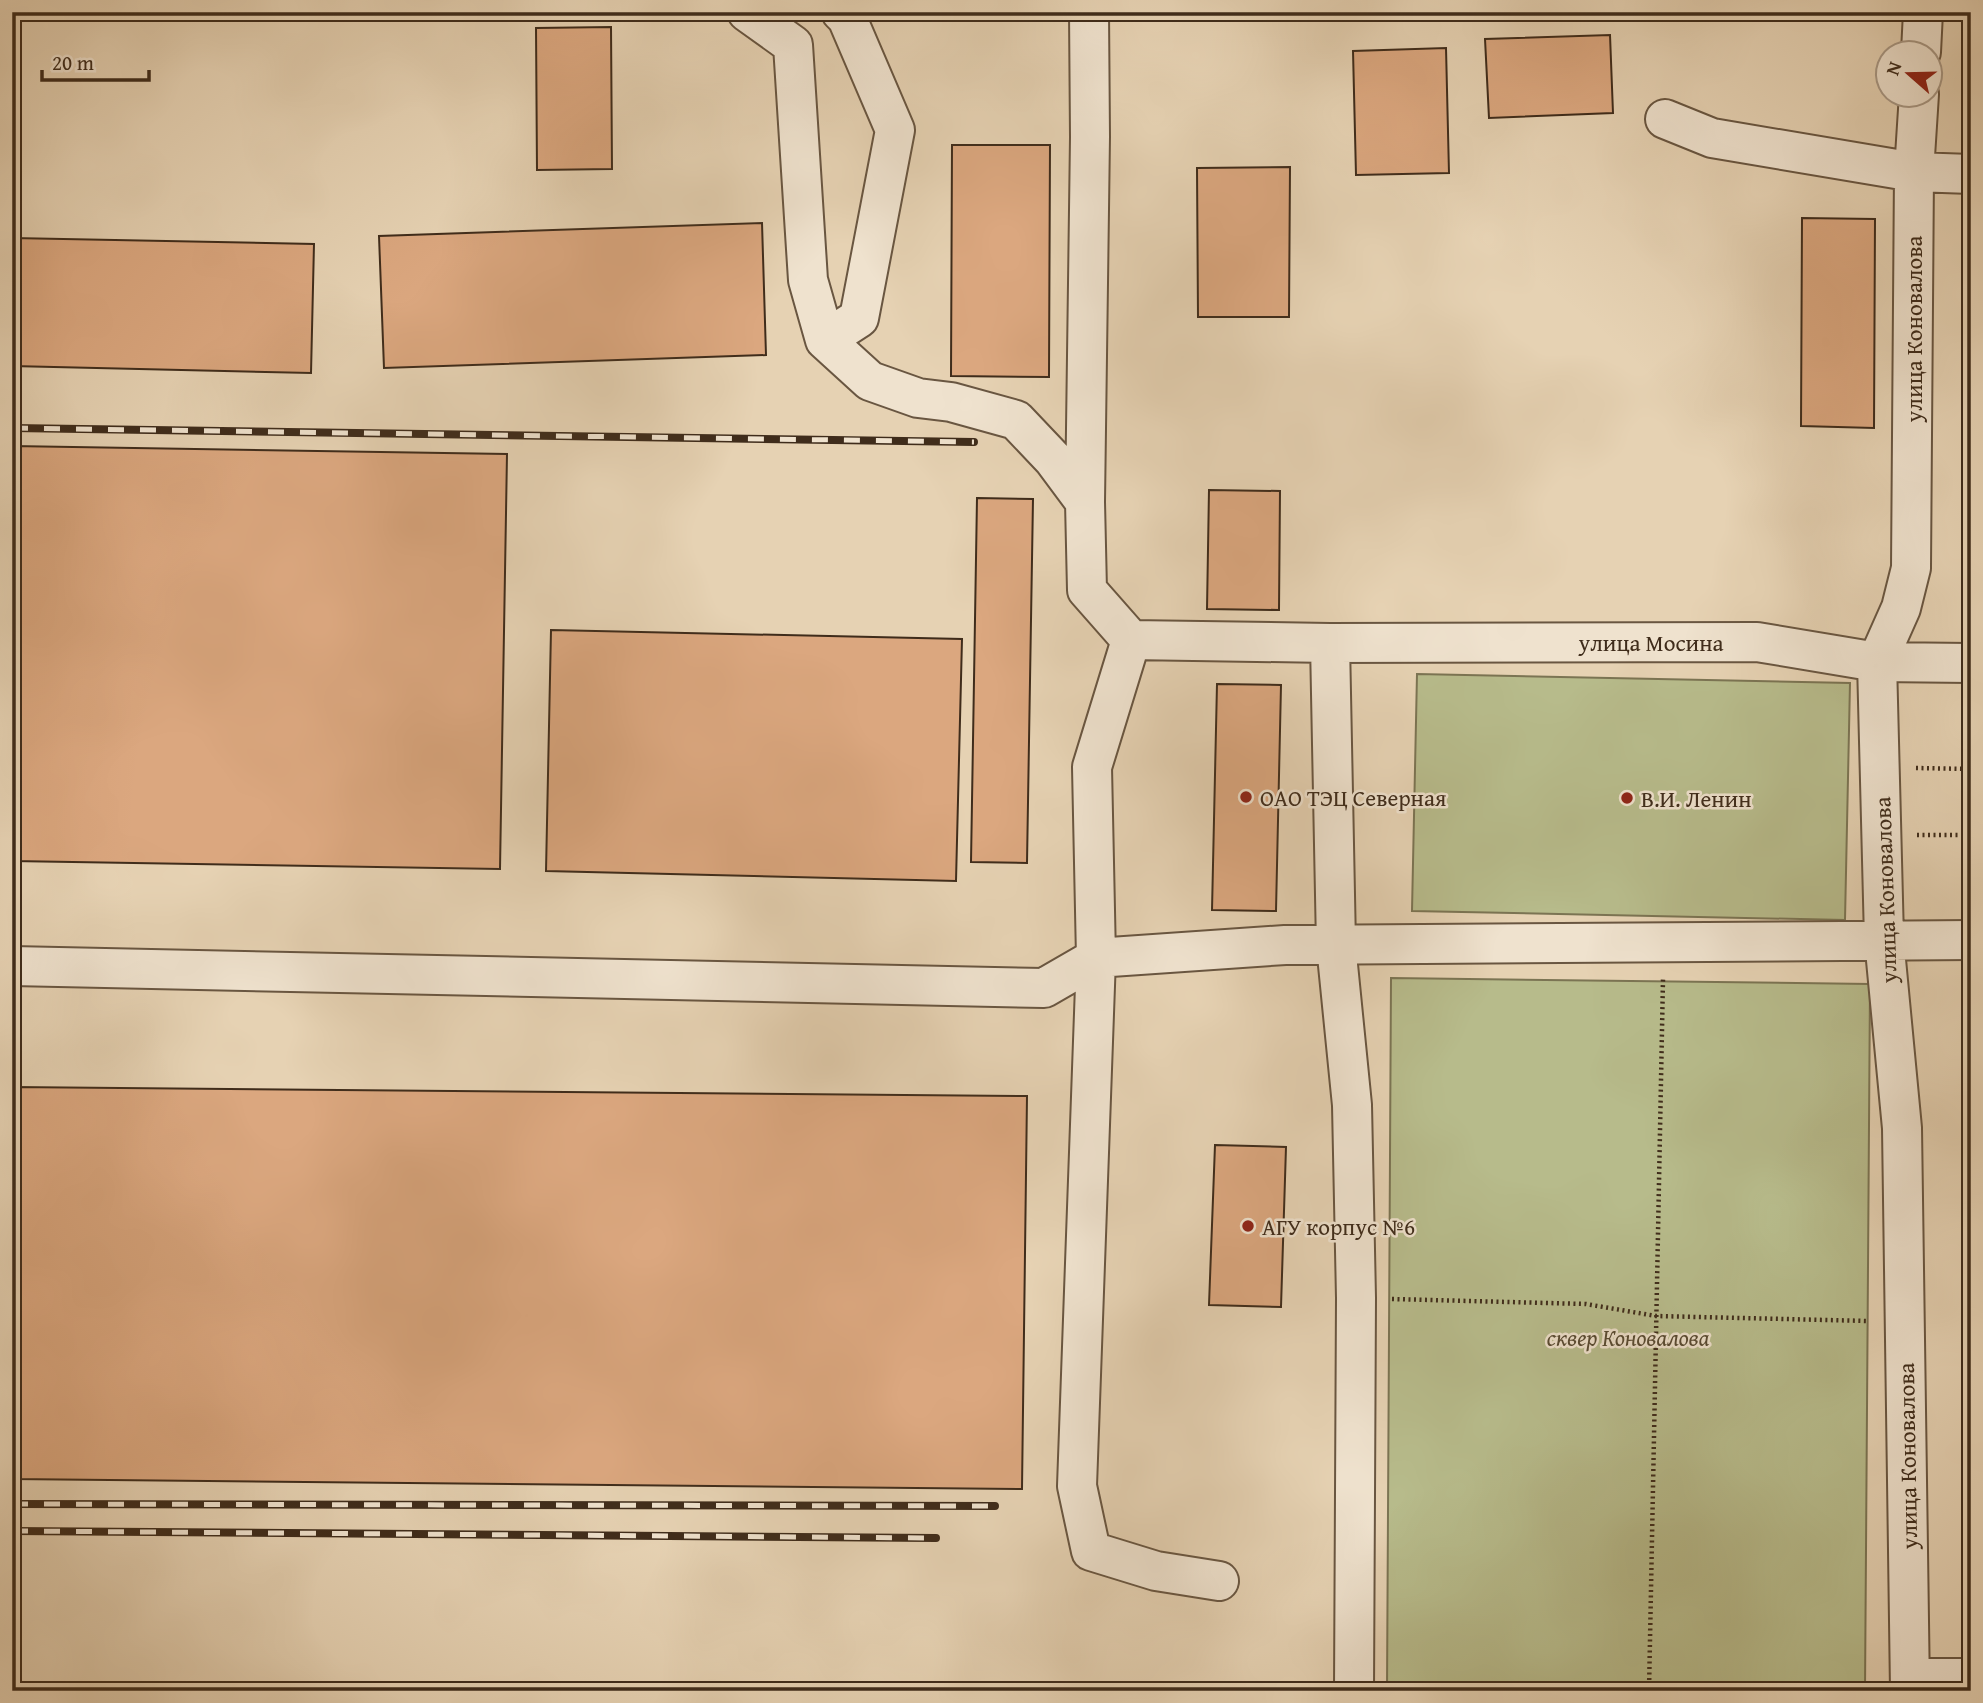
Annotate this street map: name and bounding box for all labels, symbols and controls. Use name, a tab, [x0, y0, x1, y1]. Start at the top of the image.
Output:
scale bar	[42, 38, 149, 82]
north arrow	[1874, 38, 1944, 108]
text: 20 m	[52, 47, 94, 78]
text: N	[1878, 57, 1908, 79]
street label: улица Коновалова	[1897, 236, 1930, 423]
street label: улица Мосина	[1577, 626, 1724, 659]
place label: ОАО ТЭЦ Северная	[1260, 781, 1447, 814]
place label: В.И. Ленин	[1641, 782, 1752, 815]
marker: ОАО ТЭЦ Северная	[1238, 789, 1254, 805]
marker: В.И. Ленин	[1619, 790, 1635, 806]
street label: улица Коновалова	[1865, 796, 1905, 985]
place label: АГУ корпус №6	[1262, 1210, 1415, 1243]
marker: АГУ корпус №6	[1240, 1218, 1256, 1234]
park label: сквер Коновалова	[1547, 1321, 1710, 1354]
street label: улица Коновалова	[1889, 1362, 1925, 1551]

